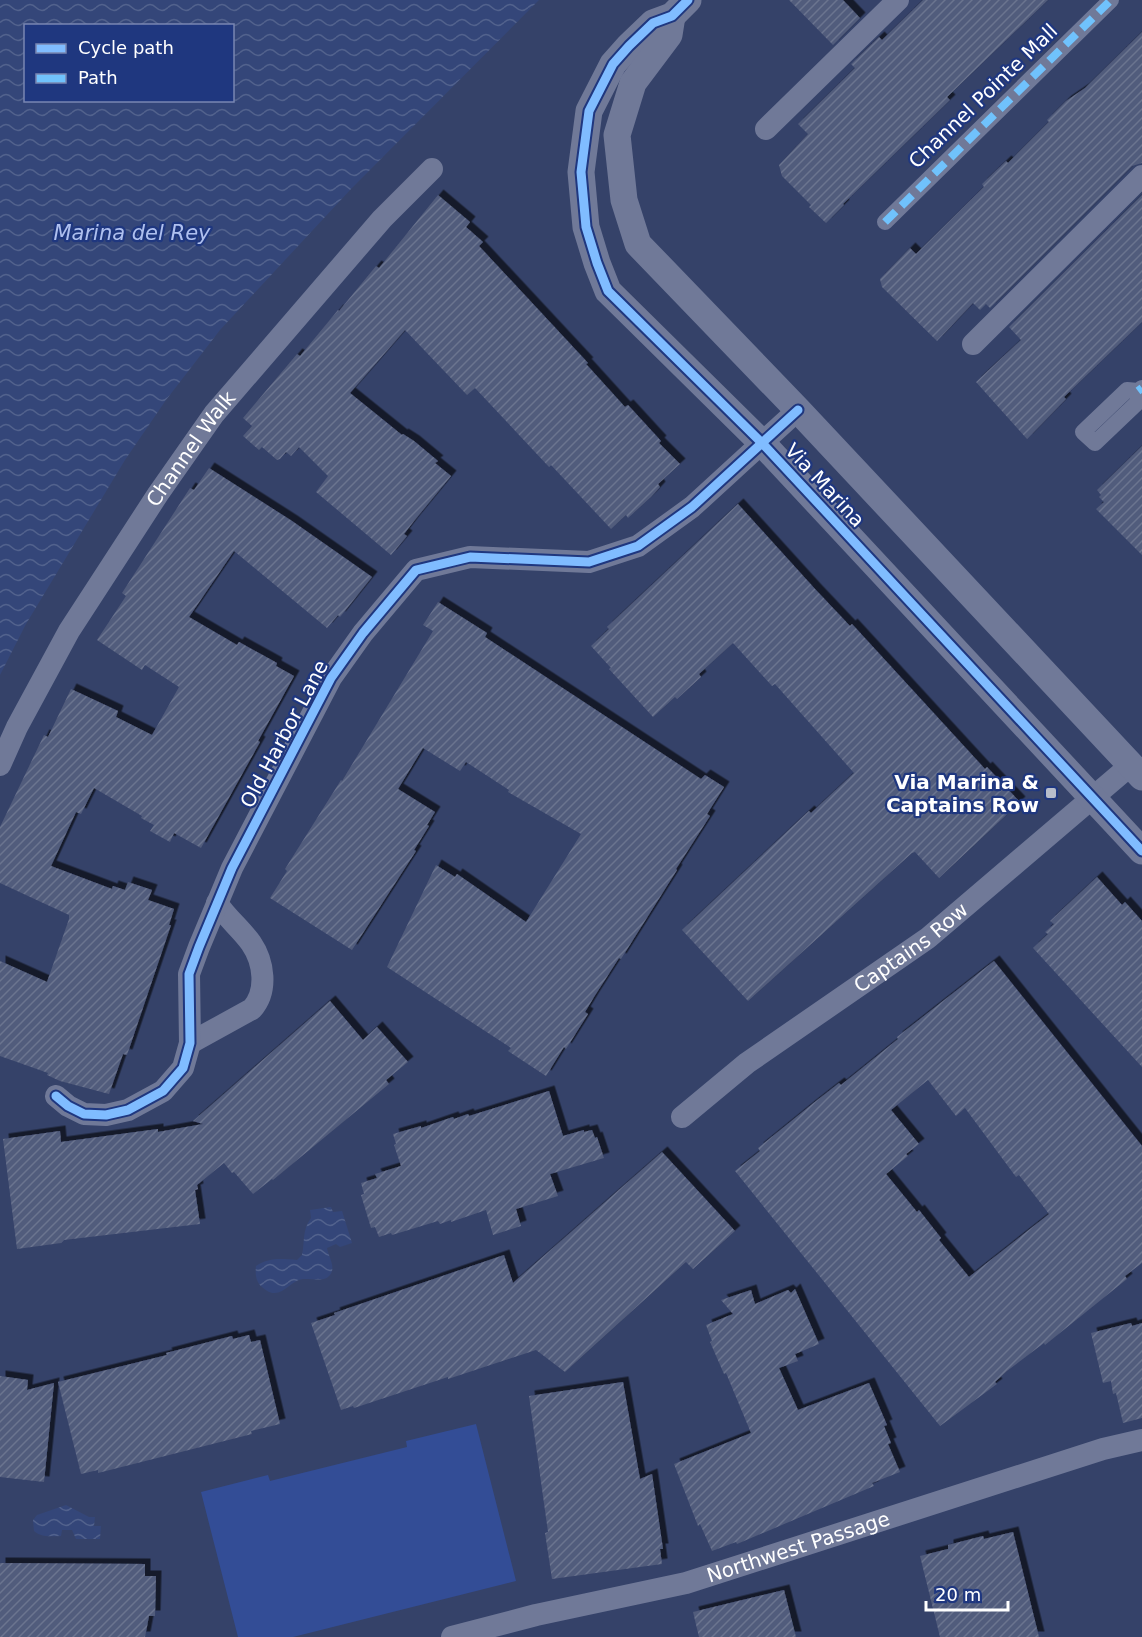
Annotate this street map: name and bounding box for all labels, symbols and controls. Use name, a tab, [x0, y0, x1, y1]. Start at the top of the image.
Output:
street label: Channel Pointe Mall	[904, 19, 1062, 173]
legend	[24, 24, 234, 102]
text: Cycle path	[78, 37, 174, 58]
text: Path	[78, 67, 118, 88]
water label: Marina del Rey	[53, 221, 211, 245]
street label: Channel Walk	[141, 386, 241, 511]
street label: Via Marina	[780, 438, 870, 532]
street label: Old Harbor Lane	[235, 656, 333, 812]
place label: Via Marina & Captains Row	[886, 770, 1039, 817]
marker: Via Marina & Captains Row	[1044, 786, 1058, 800]
street label: Captains Row	[849, 897, 973, 997]
street label: Northwest Passage	[704, 1506, 893, 1588]
scale bar	[926, 1574, 1008, 1612]
text: 20 m	[935, 1584, 981, 1605]

